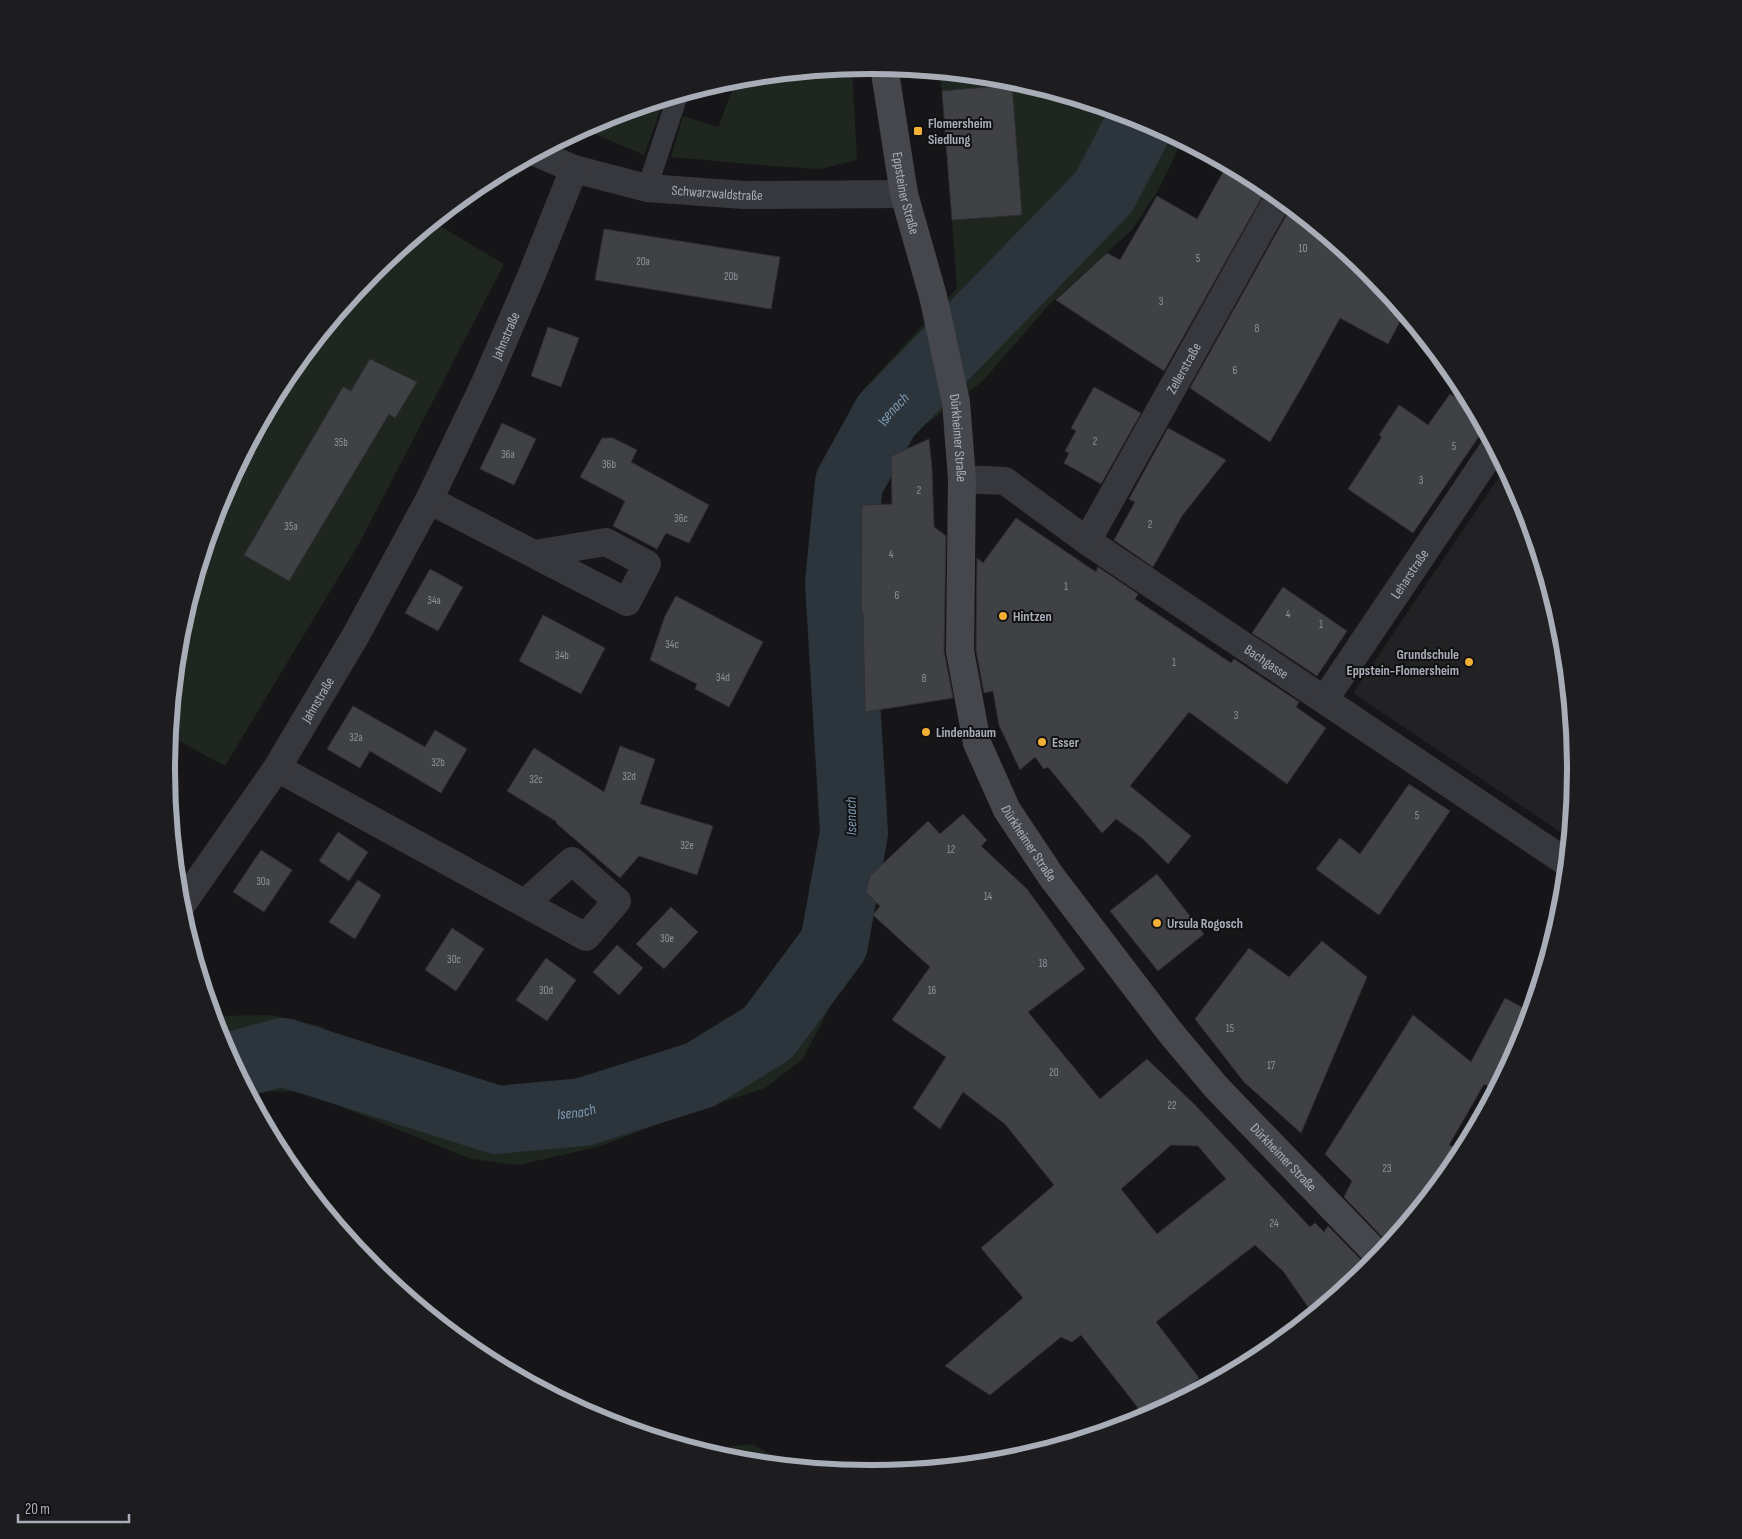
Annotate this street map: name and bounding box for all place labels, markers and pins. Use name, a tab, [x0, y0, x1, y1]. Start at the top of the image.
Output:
place label: Flomersheim Siedlung	[928, 115, 992, 148]
marker: Flomersheim Siedlung	[912, 125, 924, 137]
place label: Hintzen	[1013, 608, 1052, 625]
marker: Hintzen	[997, 610, 1009, 622]
place label: Grundschule Eppstein-Flomersheim	[1347, 646, 1459, 679]
marker: Grundschule Eppstein-Flomersheim	[1463, 656, 1475, 668]
place label: Lindenbaum	[936, 724, 996, 741]
marker: Lindenbaum	[920, 726, 932, 738]
place label: Esser	[1052, 734, 1080, 751]
marker: Esser	[1036, 736, 1048, 748]
place label: Ursula Rogosch	[1167, 915, 1243, 932]
marker: Ursula Rogosch	[1151, 917, 1163, 929]

